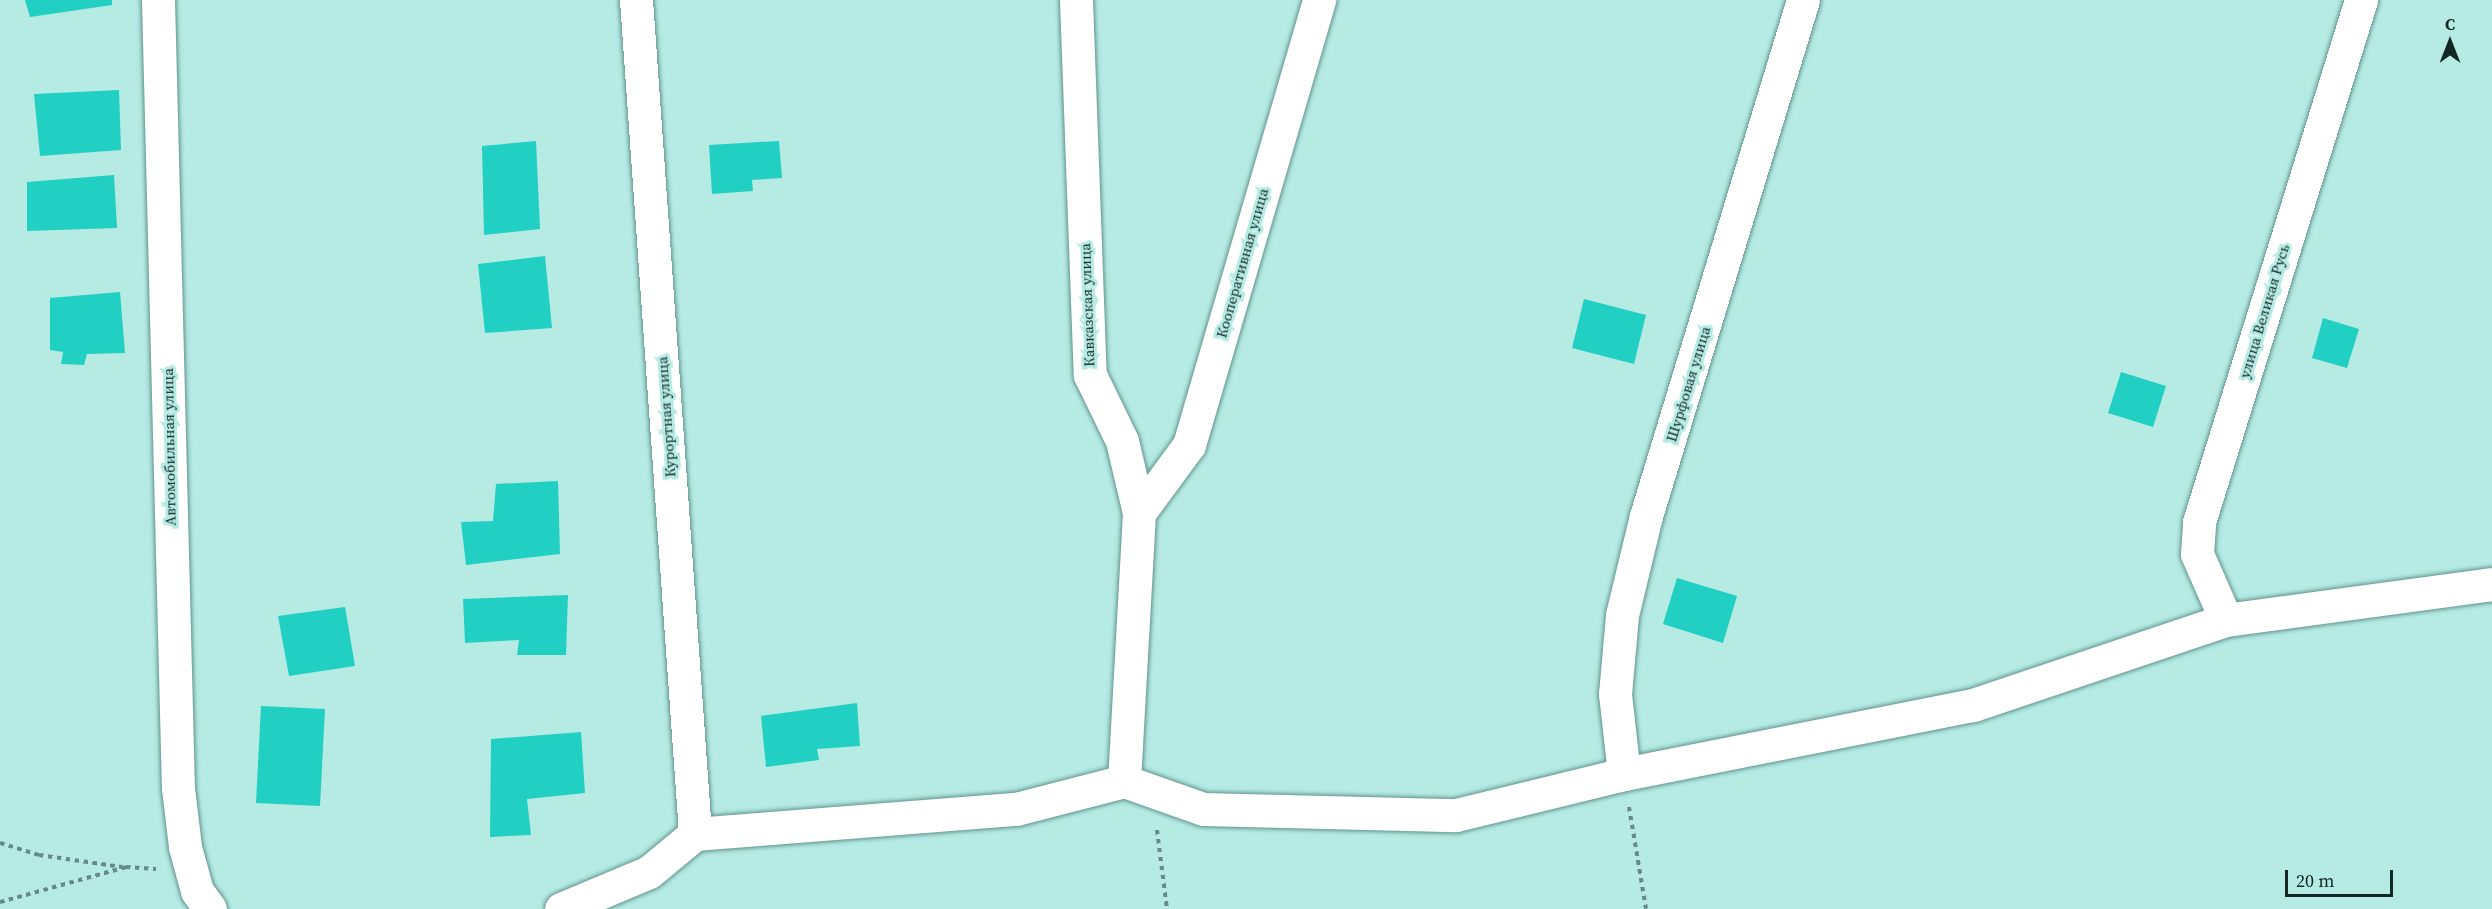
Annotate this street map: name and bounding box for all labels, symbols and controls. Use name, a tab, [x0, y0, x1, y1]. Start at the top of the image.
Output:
north arrow	[2420, 12, 2480, 72]
text: С	[2445, 13, 2455, 35]
street label: Кооперативная улица	[1212, 186, 1272, 340]
street label: улица Великая Русь	[2235, 242, 2293, 380]
street label: Кавказская улица	[1076, 243, 1098, 367]
street label: Шурфовая улица	[1662, 324, 1714, 444]
street label: Курортная улица	[653, 356, 679, 478]
street label: Автомобильная улица	[159, 368, 179, 526]
scale bar	[2288, 858, 2396, 896]
text: 20 m	[2296, 868, 2334, 893]

